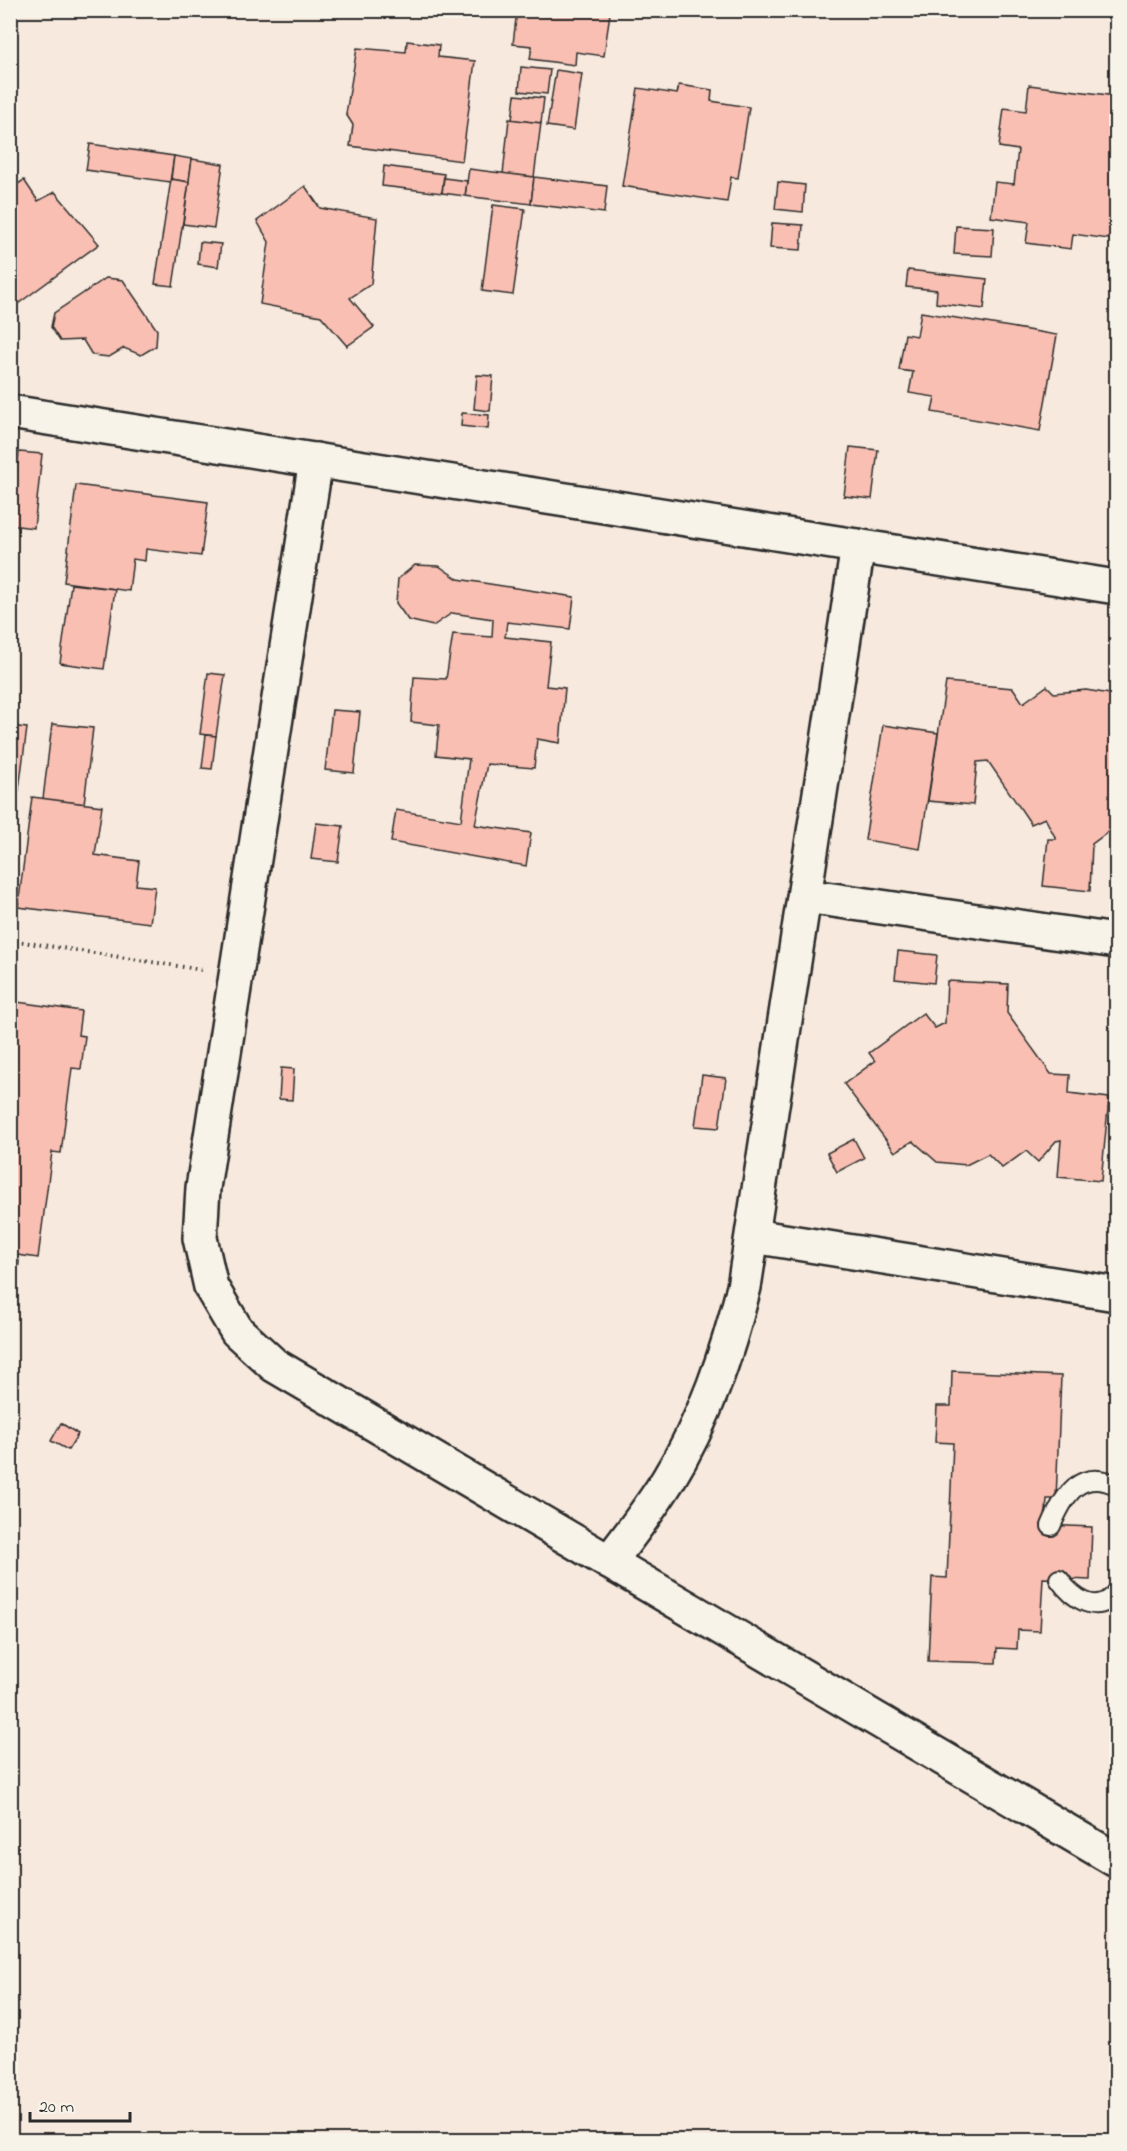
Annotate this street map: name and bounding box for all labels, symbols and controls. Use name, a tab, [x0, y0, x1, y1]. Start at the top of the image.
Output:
scale bar	[30, 2085, 130, 2123]
text: 20 m	[39, 2095, 74, 2121]

